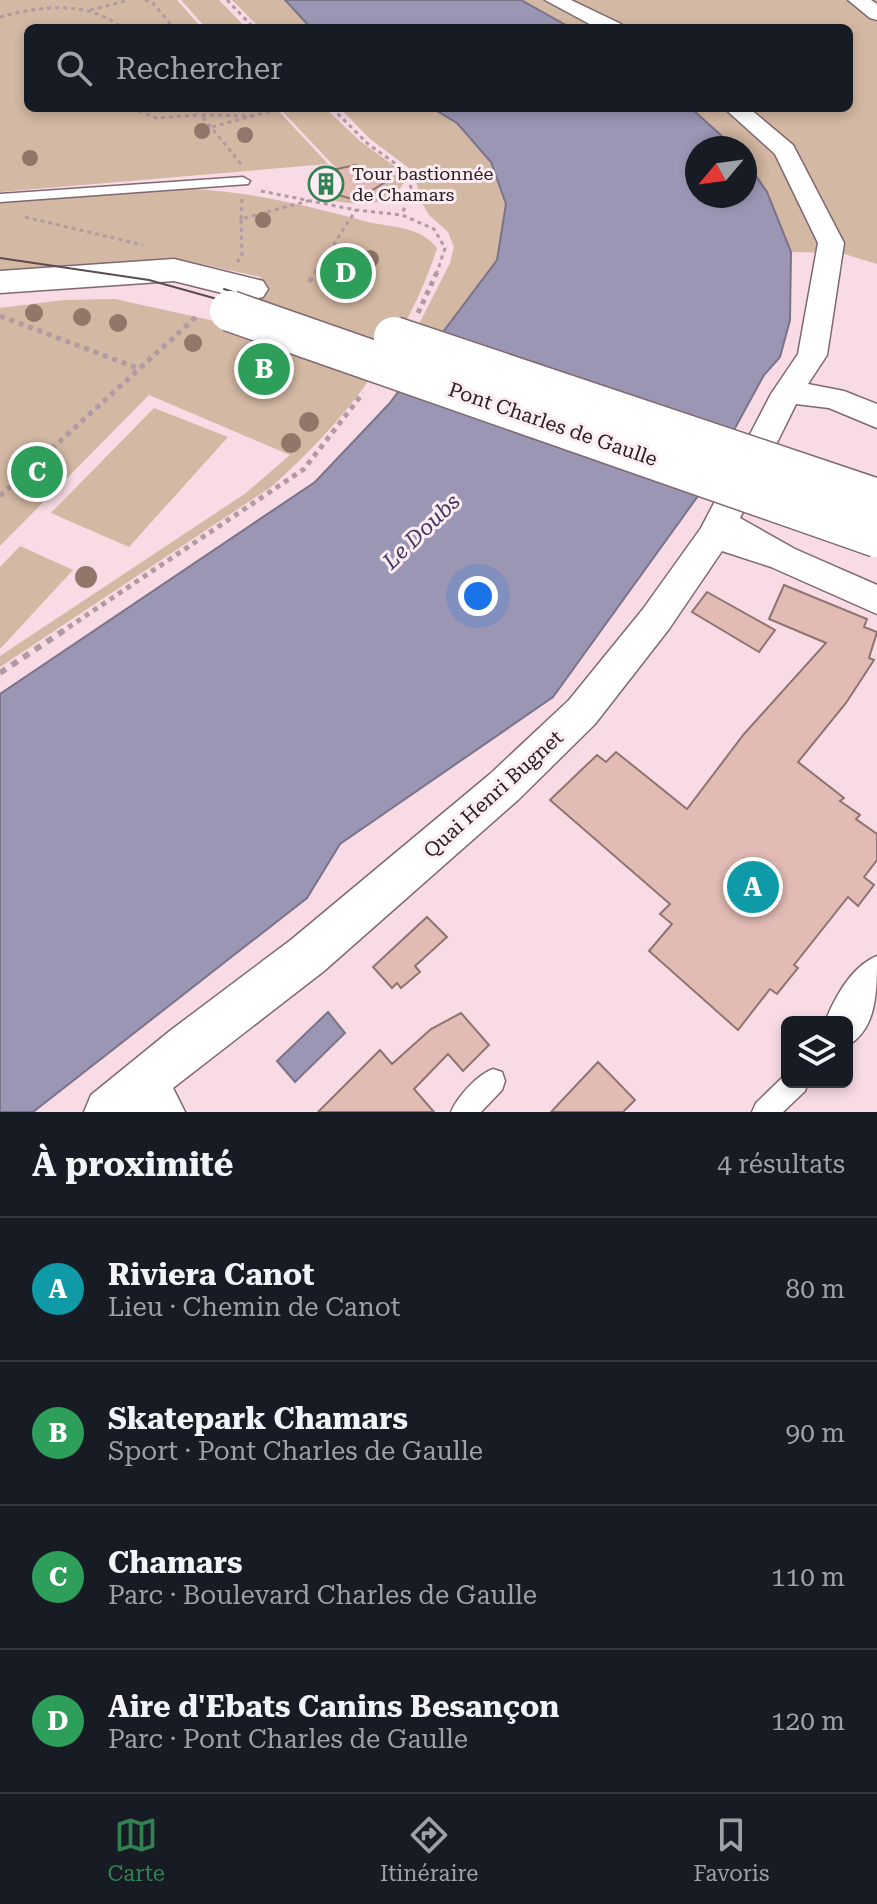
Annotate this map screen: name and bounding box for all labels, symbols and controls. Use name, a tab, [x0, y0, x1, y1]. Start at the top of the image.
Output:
search box	[24, 24, 853, 112]
icon: search	[52, 46, 96, 90]
text: Rechercher	[116, 51, 283, 86]
north arrow	[685, 136, 757, 208]
place label: Tour bastionnée de Chamars	[352, 163, 494, 205]
building icon: Tour bastionnée de Chamars	[307, 165, 345, 203]
pin: D	[320, 243, 372, 303]
pin: B	[238, 339, 290, 399]
street label: Pont Charles de Gaulle	[445, 377, 661, 471]
pin: C	[11, 442, 63, 502]
water label: Le Doubs	[377, 489, 465, 575]
your location	[458, 576, 498, 616]
street label: Quai Henri Bugnet	[418, 725, 568, 863]
pin: A	[727, 857, 779, 917]
map controls	[781, 1016, 853, 1088]
button: layers	[781, 1016, 853, 1088]
text: À proximité	[32, 1144, 233, 1184]
text: 4 résultats	[717, 1149, 845, 1179]
text: Riviera Canot	[108, 1257, 314, 1292]
text: A	[49, 1274, 67, 1304]
text: 80 m	[786, 1274, 845, 1304]
text: Lieu · Chemin de Canot	[108, 1292, 400, 1322]
text: Skatepark Chamars	[108, 1401, 408, 1436]
text: B	[49, 1418, 67, 1448]
text: 90 m	[786, 1418, 845, 1448]
text: Sport · Pont Charles de Gaulle	[108, 1436, 483, 1466]
text: Chamars	[108, 1545, 243, 1580]
text: C	[49, 1562, 67, 1592]
text: 110 m	[771, 1562, 845, 1592]
text: Parc · Boulevard Charles de Gaulle	[108, 1580, 537, 1610]
text: Aire d'Ebats Canins Besançon	[108, 1689, 559, 1724]
text: D	[48, 1706, 68, 1736]
text: 120 m	[771, 1706, 845, 1736]
text: Parc · Pont Charles de Gaulle	[108, 1724, 468, 1754]
tab: Carte	[108, 1813, 165, 1886]
tab: Itinéraire	[380, 1813, 478, 1886]
tab: Favoris	[693, 1813, 769, 1886]

